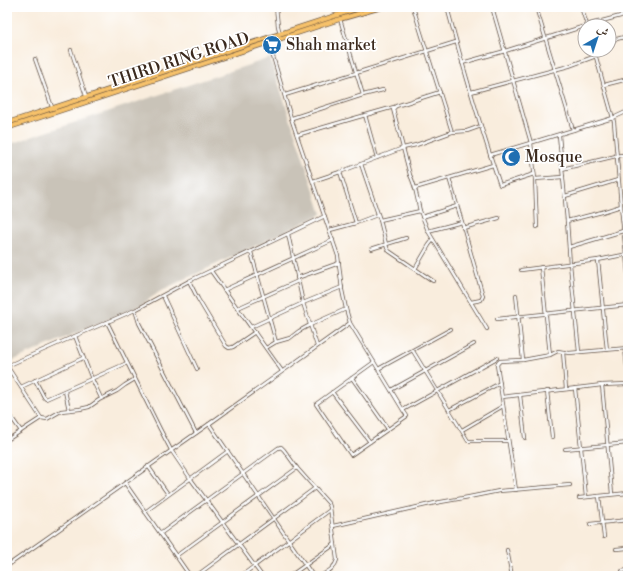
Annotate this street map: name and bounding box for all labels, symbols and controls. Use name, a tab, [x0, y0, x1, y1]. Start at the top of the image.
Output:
north arrow	[577, 18, 617, 58]
text: ش	[594, 22, 611, 40]
street label: THIRD RING ROAD	[106, 28, 252, 92]
supermarket icon: Shah market	[261, 34, 283, 56]
place label: Shah market	[286, 35, 377, 55]
mosque icon: Mosque	[500, 146, 522, 168]
place label: Mosque	[525, 147, 582, 167]

